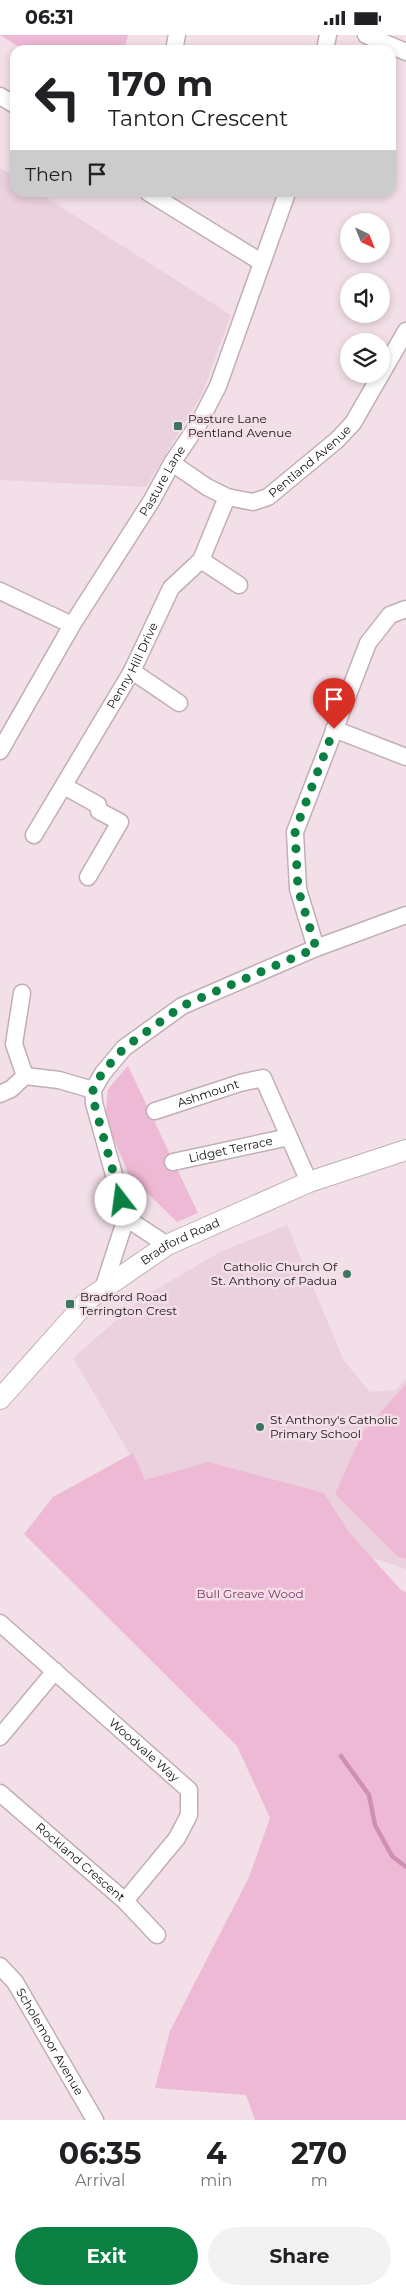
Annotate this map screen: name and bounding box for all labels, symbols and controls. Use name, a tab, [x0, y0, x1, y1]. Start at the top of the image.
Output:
text: 06:31	[25, 6, 74, 29]
text: 170 m	[108, 62, 213, 105]
icon: left	[25, 65, 90, 130]
text: Tanton Crescent	[108, 105, 288, 132]
icon: arrive	[83, 160, 111, 188]
text: Then	[25, 163, 73, 186]
north arrow	[340, 213, 390, 263]
map controls	[340, 213, 390, 383]
button: sound	[340, 273, 390, 323]
button: layers	[340, 333, 390, 383]
place label: Pasture Lane Pentland Avenue	[188, 411, 292, 440]
marker: Pasture Lane Pentland Avenue	[172, 420, 184, 432]
street label: Pentland Avenue	[265, 422, 354, 500]
street label: Pasture Lane	[136, 443, 188, 519]
street label: Penny Hill Drive	[103, 620, 161, 711]
pin	[313, 678, 355, 729]
icon: arrive	[320, 685, 348, 713]
street label: Ashmount	[175, 1076, 241, 1110]
street label: Lidget Terrace	[187, 1133, 274, 1165]
position arrow	[94, 1173, 146, 1225]
street label: Bradford Road	[137, 1215, 222, 1268]
place label: Catholic Church Of St. Anthony of Padua	[211, 1259, 338, 1288]
marker: Catholic Church Of St. Anthony of Padua	[341, 1268, 353, 1280]
place label: Bradford Road Terrington Crest	[80, 1289, 177, 1318]
marker: Bradford Road Terrington Crest	[64, 1298, 76, 1310]
place label: St Anthony's Catholic Primary School	[270, 1412, 398, 1441]
marker: St Anthony's Catholic Primary School	[254, 1421, 266, 1433]
park label: Bull Greave Wood	[196, 1586, 304, 1601]
street label: Woodvale Way	[106, 1715, 183, 1785]
street label: Rockland Crescent	[33, 1819, 128, 1905]
street label: Scholemoor Avenue	[13, 1985, 87, 2098]
text: 06:35	[59, 2135, 141, 2172]
text: 4	[206, 2135, 227, 2172]
text: 270	[291, 2135, 347, 2172]
text: Arrival	[75, 2171, 125, 2190]
text: min	[200, 2171, 232, 2190]
text: m	[311, 2171, 328, 2190]
button: Exit	[15, 2227, 198, 2285]
button: Share	[208, 2227, 391, 2285]

